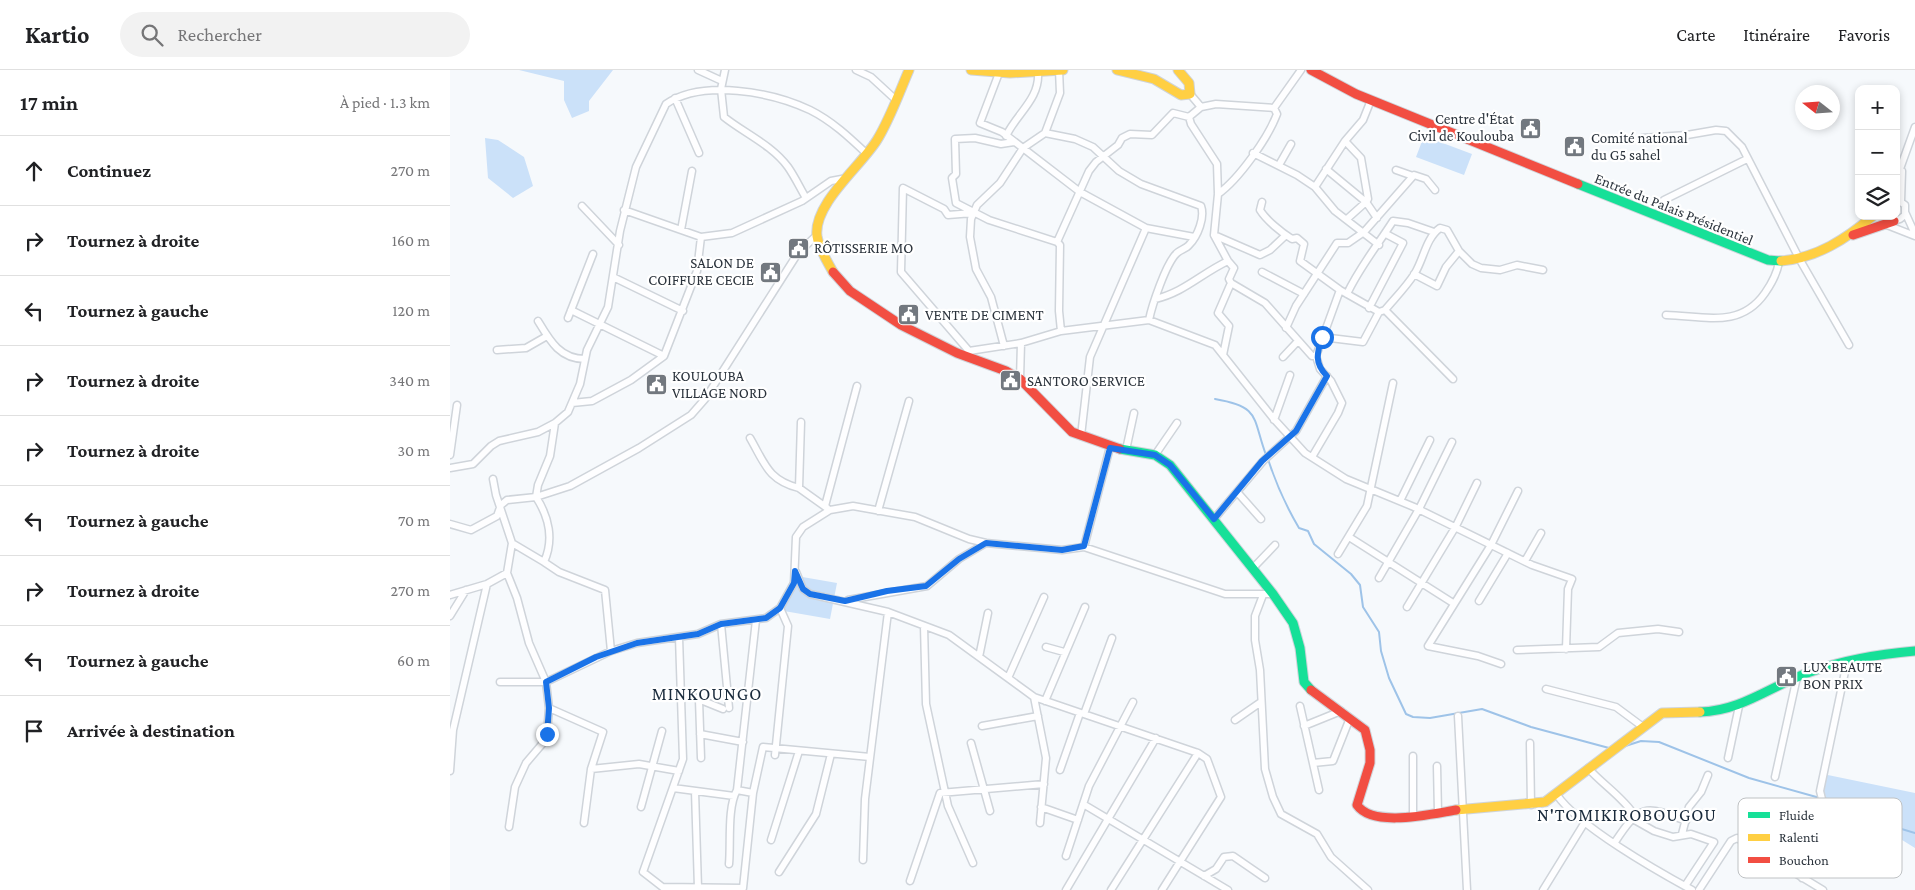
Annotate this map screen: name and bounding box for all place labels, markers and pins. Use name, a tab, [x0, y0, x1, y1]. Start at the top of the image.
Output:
place label: Centre d'État Civil de Koulouba	[1408, 111, 1515, 144]
public building icon: Centre d'État Civil de Koulouba	[1518, 116, 1542, 140]
place label: Comité national du G5 sahel	[1591, 130, 1688, 163]
public building icon: Comité national du G5 sahel	[1563, 135, 1587, 159]
public building icon: RÔTISSERIE MO	[786, 236, 810, 260]
place label: RÔTISSERIE MO	[814, 240, 913, 256]
place label: SALON DE COIFFURE CECIE	[648, 255, 754, 288]
public building icon: SALON DE COIFFURE CECIE	[758, 260, 782, 284]
public building icon: VENTE DE CIMENT	[897, 303, 921, 327]
place label: VENTE DE CIMENT	[925, 307, 1044, 323]
place label: KOULOUBA VILLAGE NORD	[672, 368, 767, 401]
public building icon: SANTORO SERVICE	[999, 369, 1023, 393]
public building icon: KOULOUBA VILLAGE NORD	[644, 373, 668, 397]
place label: SANTORO SERVICE	[1027, 373, 1145, 389]
place label: LUX BEAUTE BON PRIX	[1803, 659, 1882, 692]
public building icon: LUX BEAUTE BON PRIX	[1775, 664, 1799, 688]

